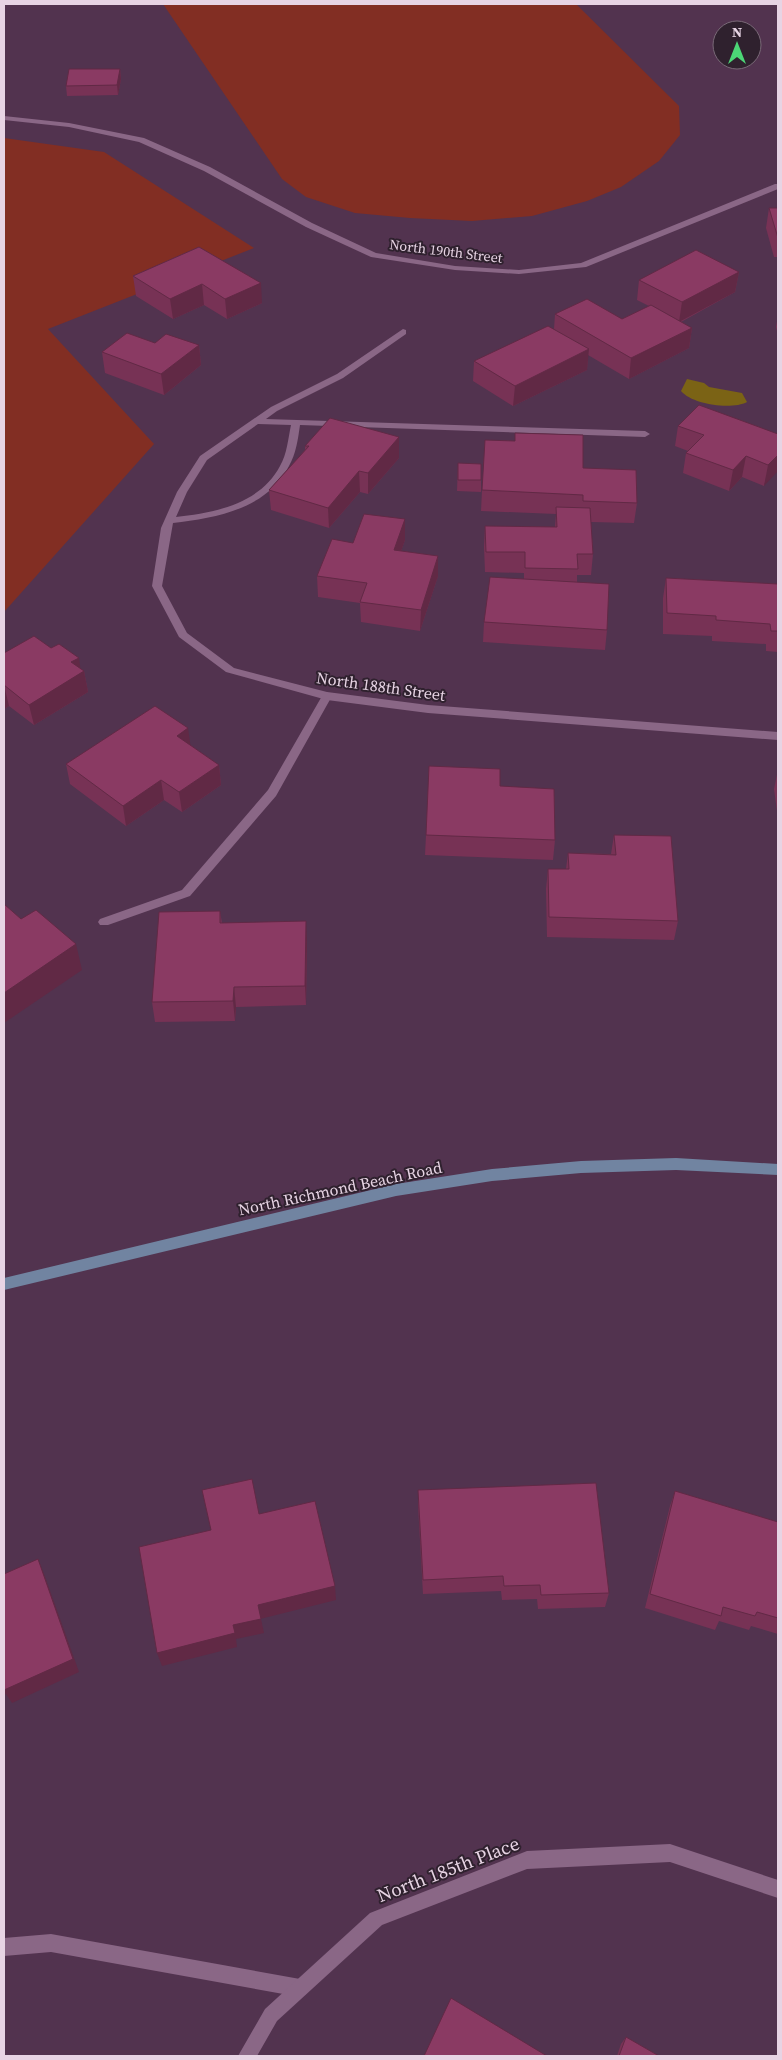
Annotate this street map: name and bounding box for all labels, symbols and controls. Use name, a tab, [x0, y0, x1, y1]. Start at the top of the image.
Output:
north arrow	[712, 20, 762, 70]
text: N	[732, 22, 742, 42]
street label: North 190th Street	[388, 234, 504, 268]
street label: North 188th Street	[315, 666, 448, 706]
street label: North Richmond Beach Road	[236, 1156, 444, 1220]
street label: North 185th Place	[373, 1830, 523, 1908]

